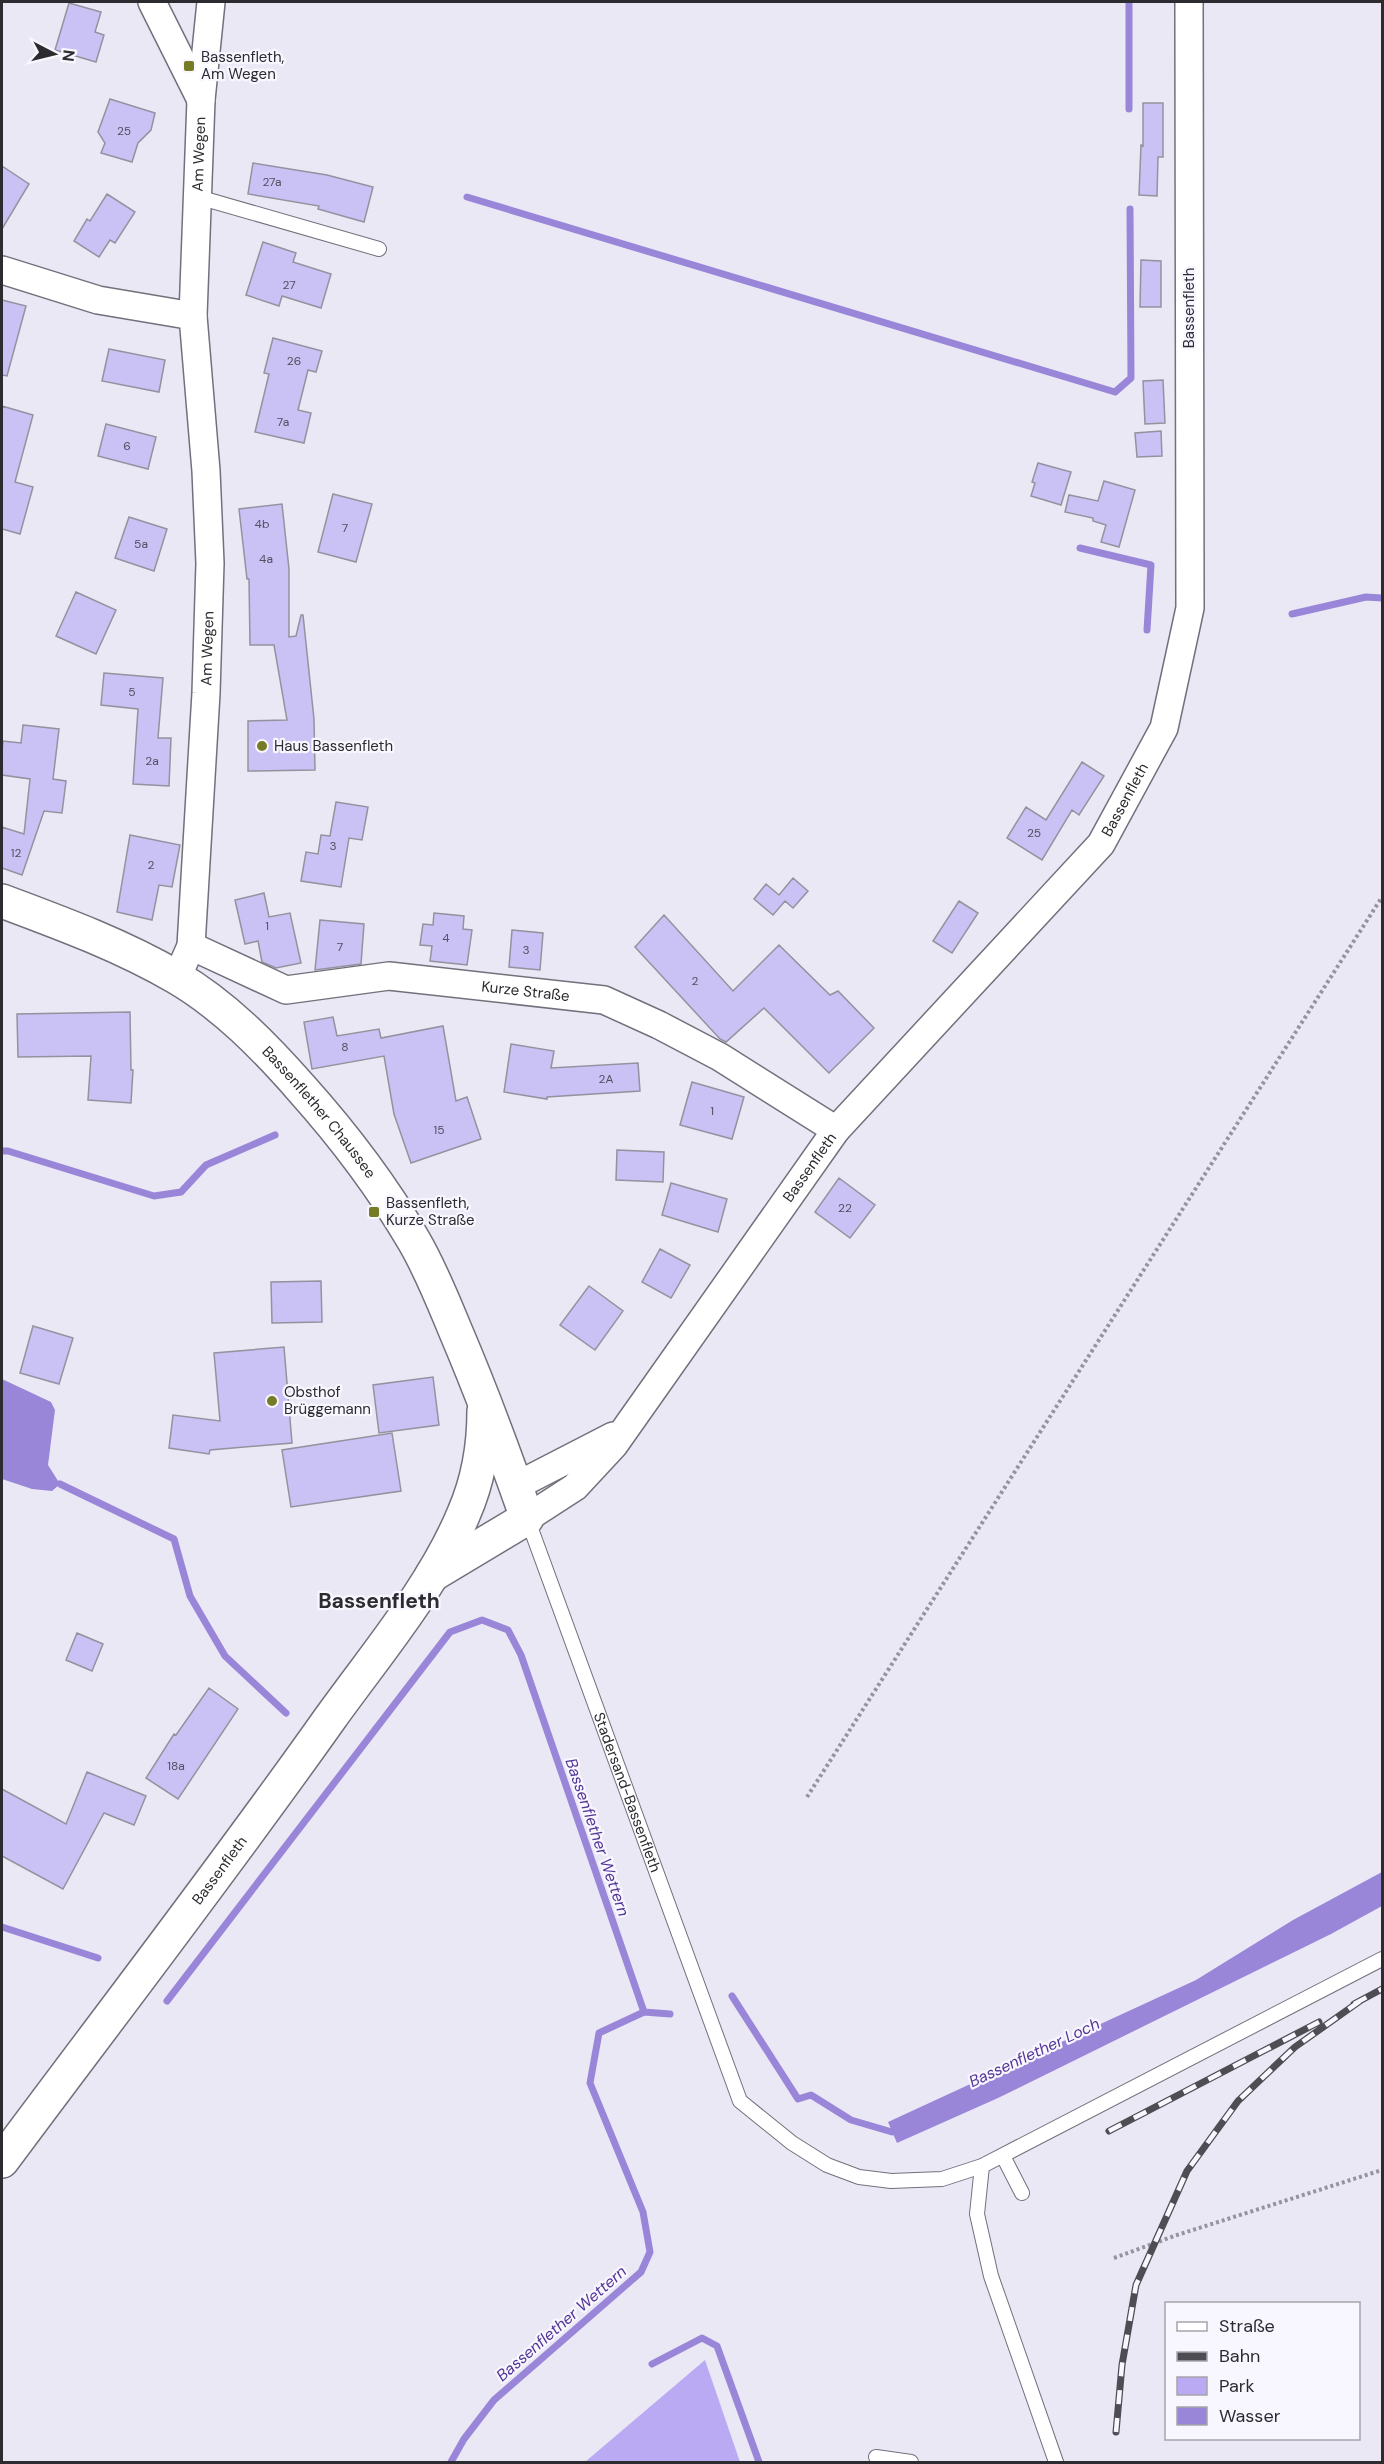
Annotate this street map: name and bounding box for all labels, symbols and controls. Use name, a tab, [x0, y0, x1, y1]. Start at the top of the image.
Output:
north arrow	[24, 24, 84, 84]
place label: Bassenfleth, Am Wegen	[201, 47, 285, 84]
text: N	[57, 49, 80, 63]
marker: Bassenfleth, Am Wegen	[182, 59, 196, 73]
street label: Am Wegen	[188, 116, 210, 192]
house number: 25	[117, 123, 131, 139]
house number: 27a	[262, 174, 282, 190]
street label: Bassenfleth	[1179, 268, 1199, 348]
house number: 27	[282, 277, 296, 293]
house number: 26	[287, 353, 301, 369]
house number: 7a	[277, 414, 289, 430]
house number: 6	[123, 438, 131, 454]
house number: 4b	[255, 516, 269, 532]
house number: 7	[342, 520, 348, 536]
house number: 5a	[134, 536, 148, 552]
house number: 4a	[259, 551, 273, 567]
street label: Am Wegen	[196, 611, 219, 686]
house number: 5	[128, 684, 136, 700]
place label: Haus Bassenfleth	[274, 736, 393, 756]
marker: Haus Bassenfleth	[255, 739, 269, 753]
house number: 2a	[145, 753, 159, 769]
street label: Bassenfleth	[1097, 760, 1153, 840]
house number: 25	[1027, 825, 1041, 841]
house number: 3	[329, 838, 337, 854]
house number: 12	[11, 845, 21, 861]
house number: 2	[148, 857, 155, 873]
house number: 1	[265, 918, 269, 934]
house number: 4	[442, 930, 450, 946]
house number: 7	[337, 939, 343, 955]
house number: 3	[522, 942, 530, 958]
house number: 2	[692, 973, 699, 989]
street label: Kurze Straße	[480, 976, 571, 1006]
house number: 8	[341, 1039, 349, 1055]
street label: Bassenflether Chaussee	[258, 1042, 380, 1182]
house number: 2A	[599, 1071, 613, 1087]
house number: 1	[710, 1103, 714, 1119]
house number: 15	[433, 1122, 445, 1138]
street label: Bassenfleth	[778, 1129, 841, 1206]
place label: Bassenfleth, Kurze Straße	[386, 1193, 475, 1230]
house number: 22	[838, 1200, 852, 1216]
marker: Bassenfleth, Kurze Straße	[367, 1205, 381, 1219]
place label: Obsthof Brüggemann	[284, 1382, 371, 1419]
marker: Obsthof Brüggemann	[265, 1394, 279, 1408]
district label: Bassenfleth	[318, 1587, 440, 1615]
street label: Stadersand-Bassenfleth	[589, 1710, 666, 1875]
water label: Bassenflether Wettern	[561, 1755, 634, 1919]
house number: 18a	[167, 1758, 185, 1774]
street label: Bassenfleth	[188, 1832, 252, 1909]
water label: Bassenflether Loch	[966, 2013, 1103, 2092]
water label: Bassenflether Wettern	[492, 2261, 631, 2386]
legend	[1165, 2302, 1360, 2440]
text: Straße	[1219, 2314, 1275, 2338]
text: Bahn	[1219, 2344, 1260, 2368]
text: Park	[1219, 2374, 1255, 2398]
text: Wasser	[1219, 2404, 1281, 2428]

